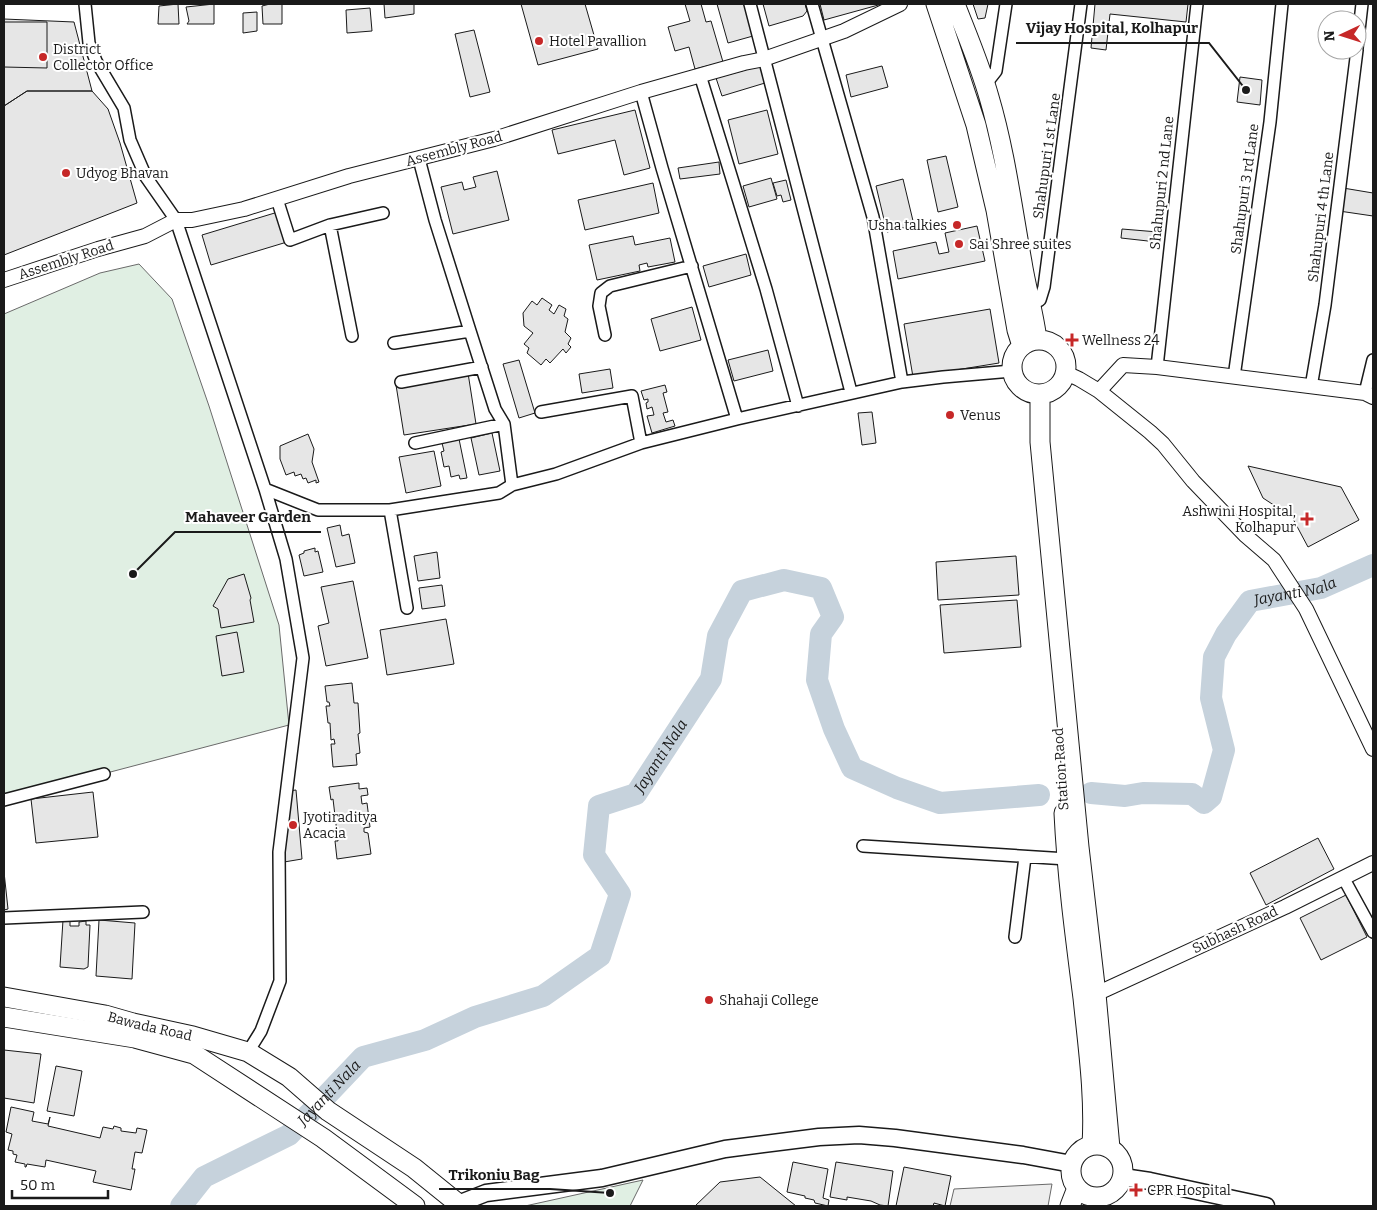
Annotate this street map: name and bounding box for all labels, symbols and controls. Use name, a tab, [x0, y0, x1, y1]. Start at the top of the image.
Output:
north arrow	[1317, 10, 1367, 60]
callout: Vijay Hospital, Kolhapur	[1016, 13, 1209, 43]
text: Vijay Hospital, Kolhapur	[1026, 19, 1198, 37]
text: N	[1321, 30, 1338, 42]
place label: Hotel Pavallion	[549, 33, 647, 50]
marker: Hotel Pavallion	[533, 35, 545, 47]
place label: District Collector Office	[53, 41, 153, 74]
marker: District Collector Office	[37, 51, 49, 63]
street label: Shahupuri 1 st Lane	[1030, 92, 1064, 220]
street label: Shahupuri 2 nd Lane	[1147, 115, 1177, 251]
street label: Shahupuri 3 rd Lane	[1227, 123, 1263, 255]
street label: Assembly Road	[404, 128, 504, 170]
street label: Shahupuri 4 th Lane	[1305, 151, 1337, 283]
place label: Udyog Bhavan	[76, 165, 169, 182]
marker: Udyog Bhavan	[60, 167, 72, 179]
place label: Usha talkies	[868, 217, 947, 234]
marker: Usha talkies	[951, 219, 963, 231]
place label: Sai Shree suites	[969, 236, 1072, 253]
street label: Assembly Road	[16, 237, 116, 283]
marker: Sai Shree suites	[953, 238, 965, 250]
place label: Wellness 24	[1082, 332, 1160, 349]
marker: Wellness 24	[1066, 334, 1078, 346]
place label: Venus	[960, 407, 1001, 424]
marker: Venus	[944, 409, 956, 421]
callout: Mahaveer Garden	[175, 502, 321, 532]
place label: Ashwini Hospital, Kolhapur	[1182, 503, 1296, 536]
text: Mahaveer Garden	[185, 508, 311, 526]
marker: Ashwini Hospital, Kolhapur	[1300, 512, 1314, 526]
water label: Jayanti Nala	[1251, 573, 1339, 609]
water label: Jayanti Nala	[629, 716, 691, 798]
street label: Station Raod	[1050, 727, 1072, 811]
place label: Jyotiraditya Acacia	[302, 809, 378, 842]
marker: Jyotiraditya Acacia	[287, 819, 299, 831]
street label: Subhash Road	[1190, 903, 1280, 957]
place label: Shahaji College	[719, 992, 819, 1009]
marker: Shahaji College	[703, 994, 715, 1006]
street label: Bawada Road	[106, 1008, 194, 1044]
water label: Jayanti Nala	[292, 1056, 364, 1131]
callout: Trikoniu Bag	[439, 1159, 550, 1189]
text: Trikoniu Bag	[448, 1166, 540, 1184]
scale bar	[12, 1168, 109, 1200]
text: 50 m	[20, 1176, 56, 1194]
place label: CPR Hospital	[1147, 1182, 1231, 1199]
marker: CPR Hospital	[1129, 1183, 1143, 1197]

